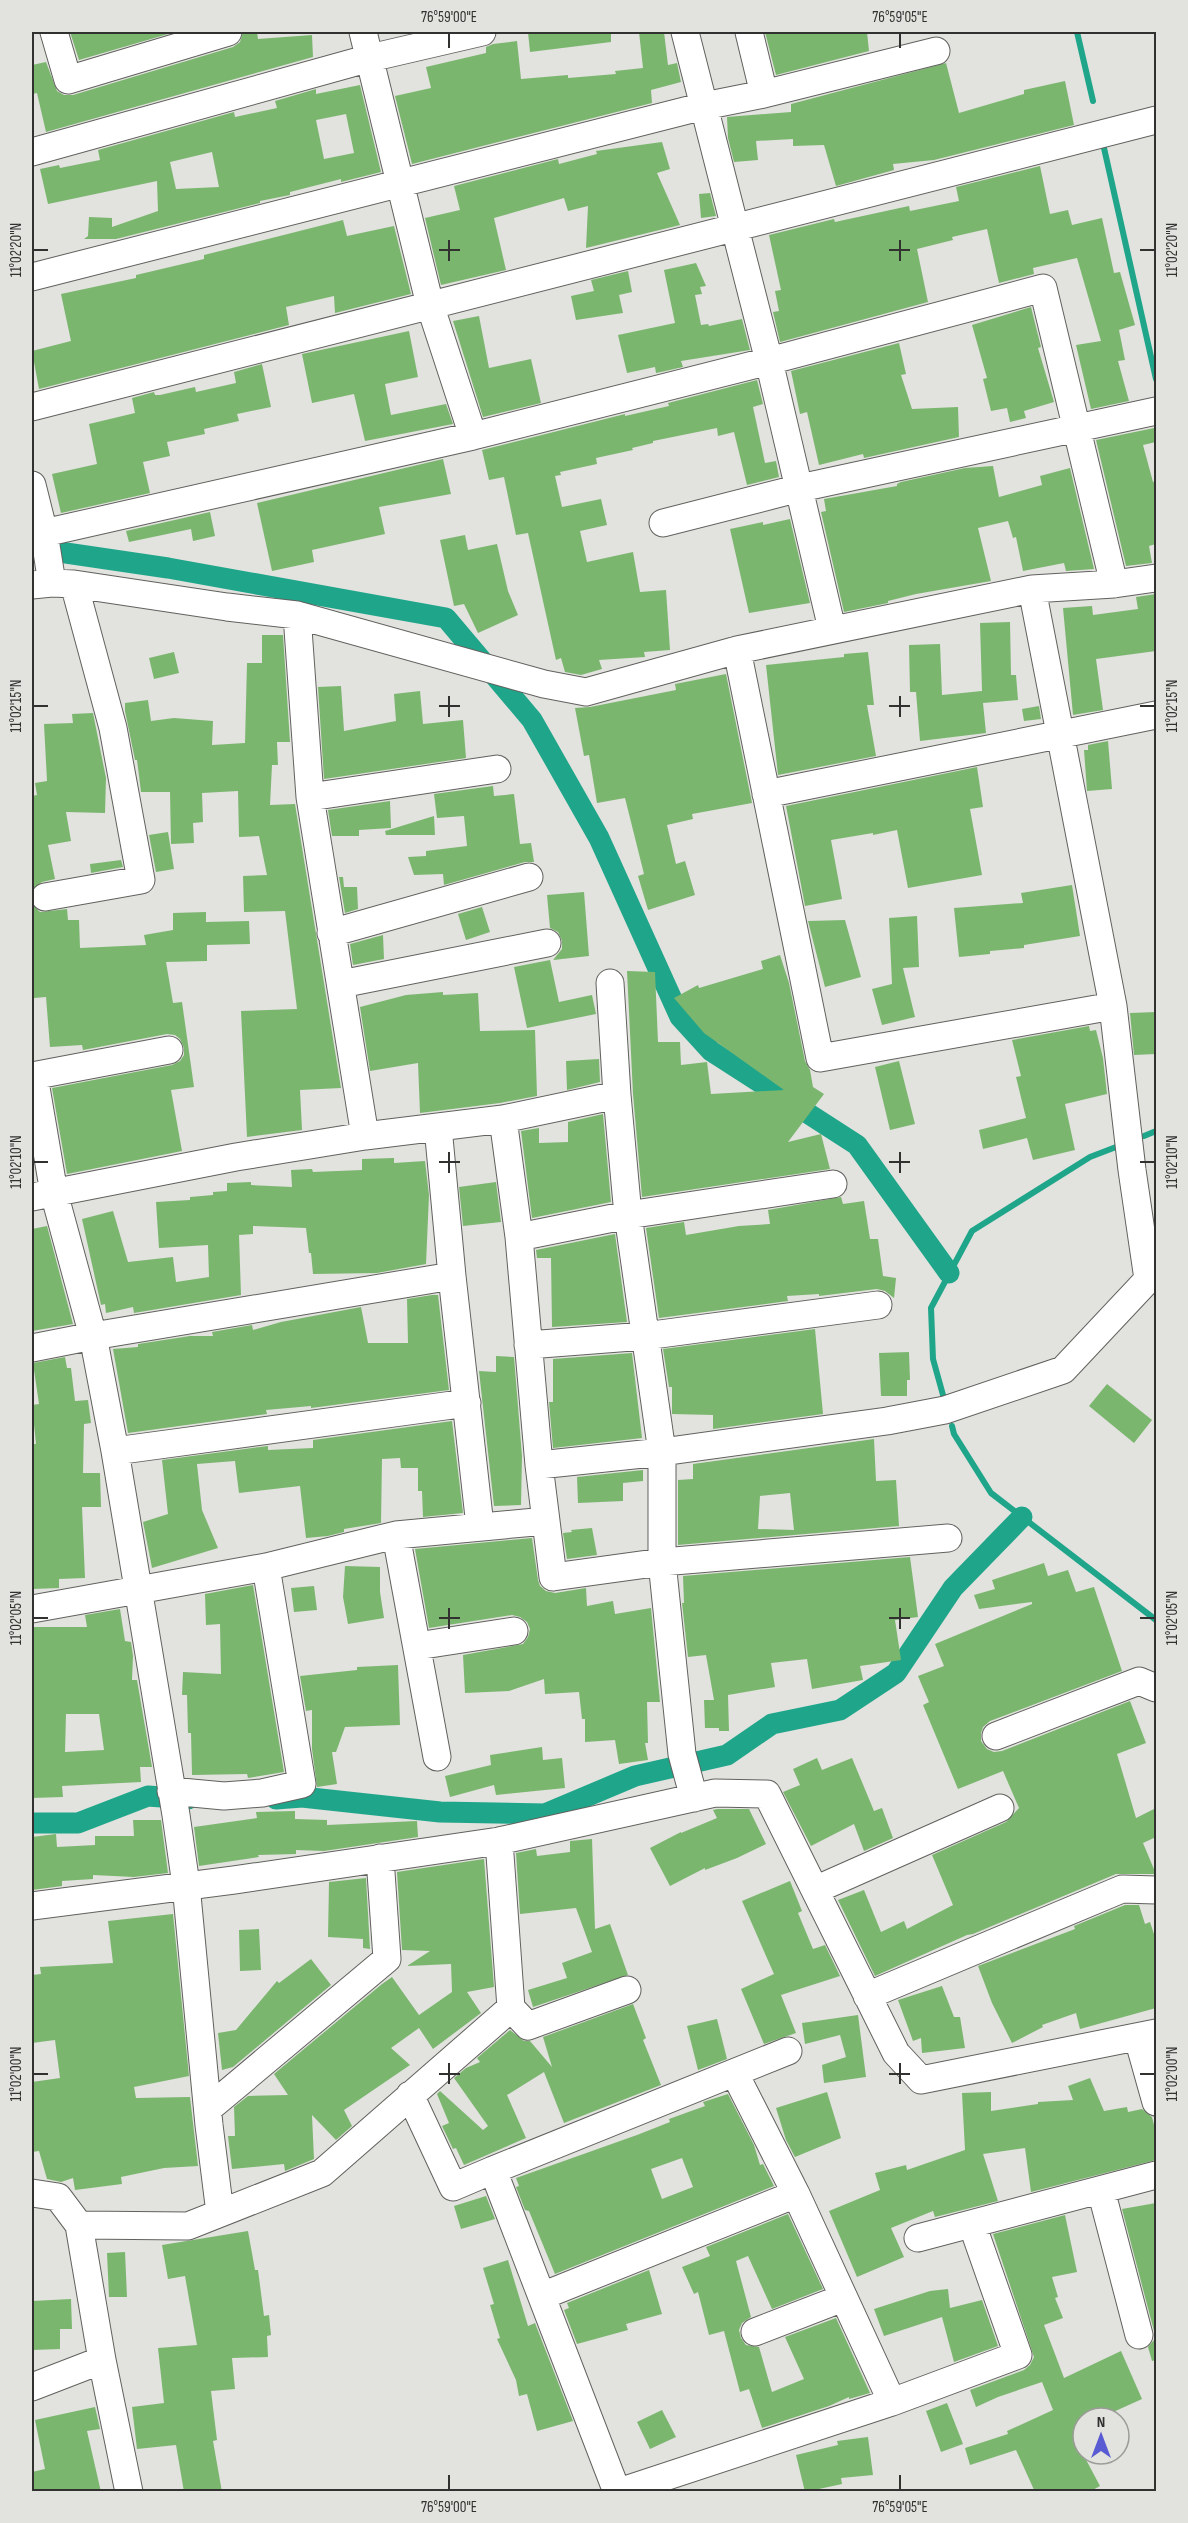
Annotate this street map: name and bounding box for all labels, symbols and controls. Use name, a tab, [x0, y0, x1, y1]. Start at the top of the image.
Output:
text: 76°59'00"E	[421, 8, 477, 27]
text: 76°59'05"E	[872, 8, 928, 27]
text: 11°02'20"N	[7, 223, 26, 277]
text: 11°02'20"N	[1163, 223, 1182, 277]
text: 11°02'15"N	[7, 680, 26, 732]
text: 11°02'15"N	[1163, 680, 1182, 732]
text: 11°02'10"N	[7, 1135, 26, 1189]
text: 11°02'10"N	[1163, 1135, 1182, 1189]
text: 11°02'05"N	[7, 1591, 26, 1645]
text: 11°02'05"N	[1163, 1591, 1182, 1645]
text: 11°02'00"N	[7, 2047, 26, 2101]
text: 11°02'00"N	[1163, 2047, 1182, 2101]
north arrow	[1071, 2406, 1131, 2466]
text: N	[1097, 2413, 1105, 2432]
text: 76°59'00"E	[421, 2498, 477, 2517]
text: 76°59'05"E	[872, 2498, 928, 2517]

